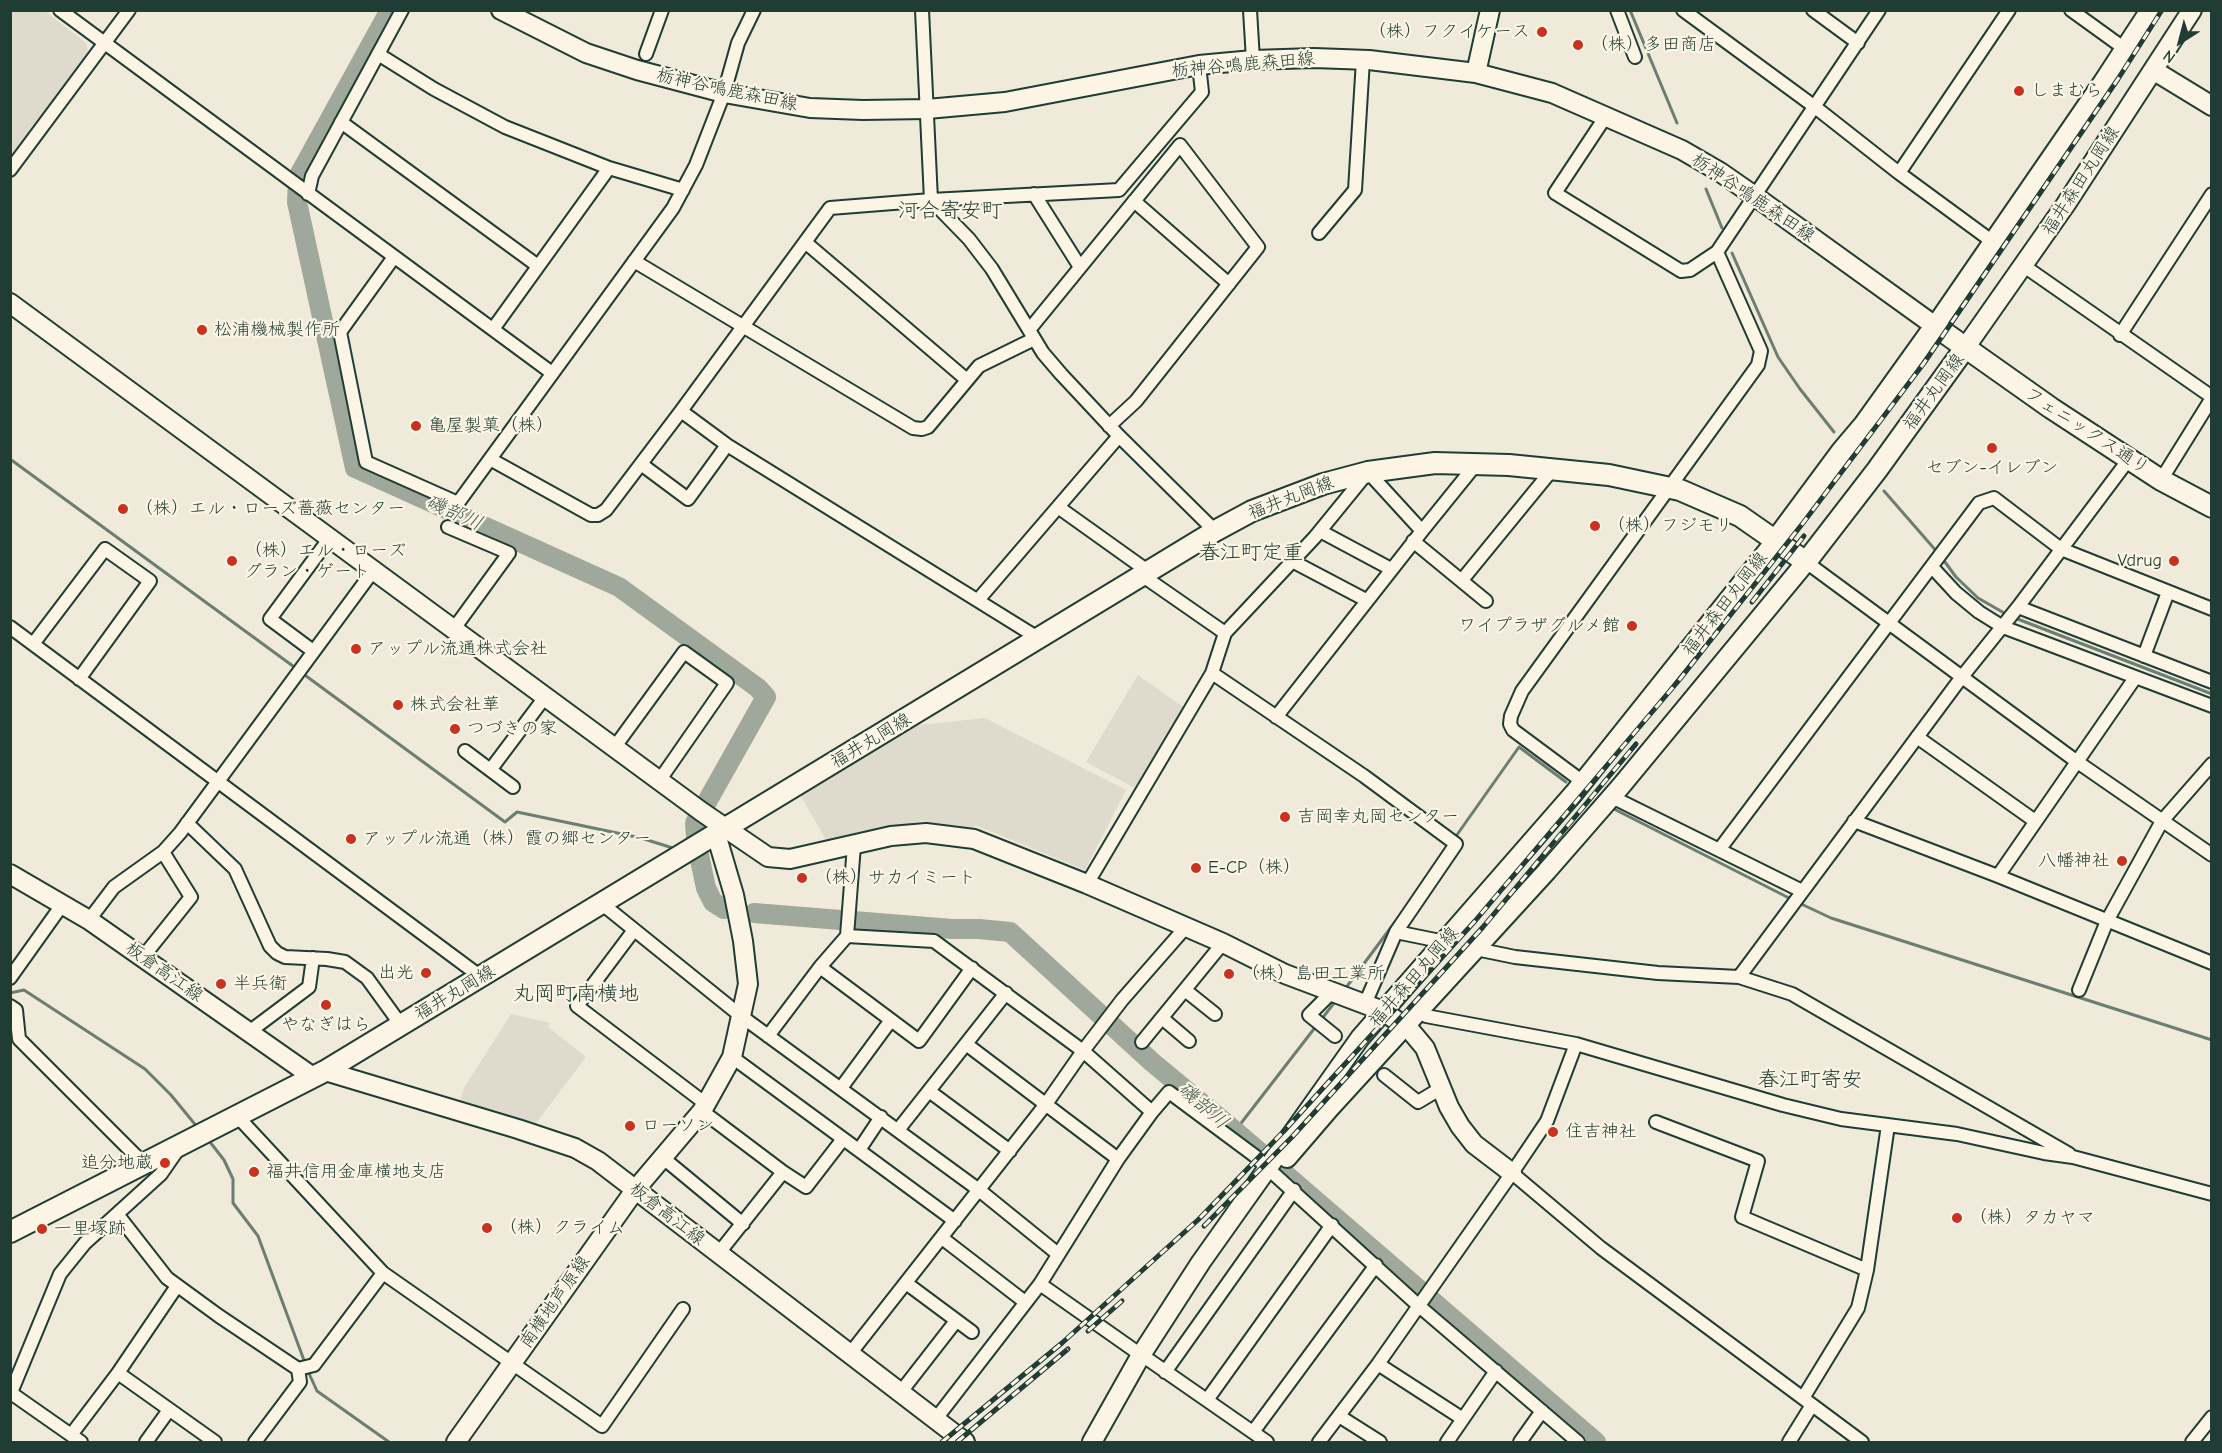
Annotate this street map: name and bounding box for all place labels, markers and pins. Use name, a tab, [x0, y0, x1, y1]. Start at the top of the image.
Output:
place label: （株）フクイケース	[1368, 21, 1530, 43]
marker: （株）フクイケース	[1535, 25, 1549, 39]
place label: （株）多田商店	[1590, 34, 1716, 56]
marker: （株）多田商店	[1571, 38, 1585, 52]
place label: しまむら	[2031, 80, 2103, 102]
marker: しまむら	[2012, 84, 2026, 98]
place label: 松浦機械製作所	[214, 319, 340, 341]
marker: 松浦機械製作所	[195, 323, 209, 337]
place label: 亀屋製菓（株）	[428, 415, 554, 437]
marker: 亀屋製菓（株）	[409, 419, 423, 433]
marker: セブン-イレブン	[1985, 441, 1999, 455]
place label: セブン-イレブン	[1925, 457, 2059, 479]
place label: （株）エル・ローズ薔薇センター	[135, 498, 405, 520]
marker: （株）エル・ローズ薔薇センター	[116, 502, 130, 516]
place label: （株）フジモリ	[1607, 515, 1733, 537]
marker: （株）フジモリ	[1588, 519, 1602, 533]
place label: （株）エル・ローズ グラン・ゲート	[244, 540, 406, 582]
place label: Vdrug	[2117, 550, 2162, 572]
marker: （株）エル・ローズ グラン・ゲート	[225, 554, 239, 568]
marker: Vdrug	[2167, 554, 2181, 568]
place label: ワイプラザグルメ館	[1458, 615, 1620, 637]
marker: ワイプラザグルメ館	[1625, 619, 1639, 633]
place label: アップル流通株式会社	[368, 638, 548, 660]
marker: アップル流通株式会社	[349, 642, 363, 656]
place label: 株式会社華	[410, 694, 500, 716]
marker: 株式会社華	[391, 698, 405, 712]
place label: つづきの家	[467, 718, 557, 740]
marker: つづきの家	[448, 722, 462, 736]
place label: 吉岡幸丸岡センター	[1297, 806, 1459, 828]
marker: 吉岡幸丸岡センター	[1278, 810, 1292, 824]
place label: アップル流通（株）霞の郷センター	[363, 828, 651, 850]
marker: アップル流通（株）霞の郷センター	[344, 832, 358, 846]
place label: 八幡神社	[2038, 850, 2110, 872]
marker: 八幡神社	[2115, 854, 2129, 868]
place label: E-CP（株）	[1208, 857, 1301, 879]
marker: E-CP（株）	[1189, 861, 1203, 875]
place label: （株）サカイミート	[814, 867, 976, 889]
marker: （株）サカイミート	[795, 871, 809, 885]
place label: 出光	[378, 962, 414, 984]
place label: （株）島田工業所	[1241, 963, 1385, 985]
marker: 出光	[419, 966, 433, 980]
marker: （株）島田工業所	[1222, 967, 1236, 981]
place label: 半兵衛	[233, 973, 287, 995]
marker: 半兵衛	[214, 977, 228, 991]
marker: やなぎはら	[319, 998, 333, 1012]
place label: やなぎはら	[281, 1014, 371, 1036]
place label: ローソン	[642, 1115, 714, 1137]
marker: ローソン	[623, 1119, 637, 1133]
place label: 住吉神社	[1565, 1121, 1637, 1143]
marker: 住吉神社	[1546, 1125, 1560, 1139]
place label: 追分地蔵	[81, 1152, 153, 1174]
marker: 追分地蔵	[158, 1156, 172, 1170]
place label: 福井信用金庫横地支店	[266, 1161, 446, 1183]
marker: 福井信用金庫横地支店	[247, 1165, 261, 1179]
place label: （株）タカヤマ	[1969, 1207, 2095, 1229]
marker: （株）タカヤマ	[1950, 1211, 1964, 1225]
place label: （株）クライム	[499, 1217, 625, 1239]
place label: 一里塚跡	[54, 1218, 126, 1240]
marker: （株）クライム	[480, 1221, 494, 1235]
marker: 一里塚跡	[35, 1222, 49, 1236]

